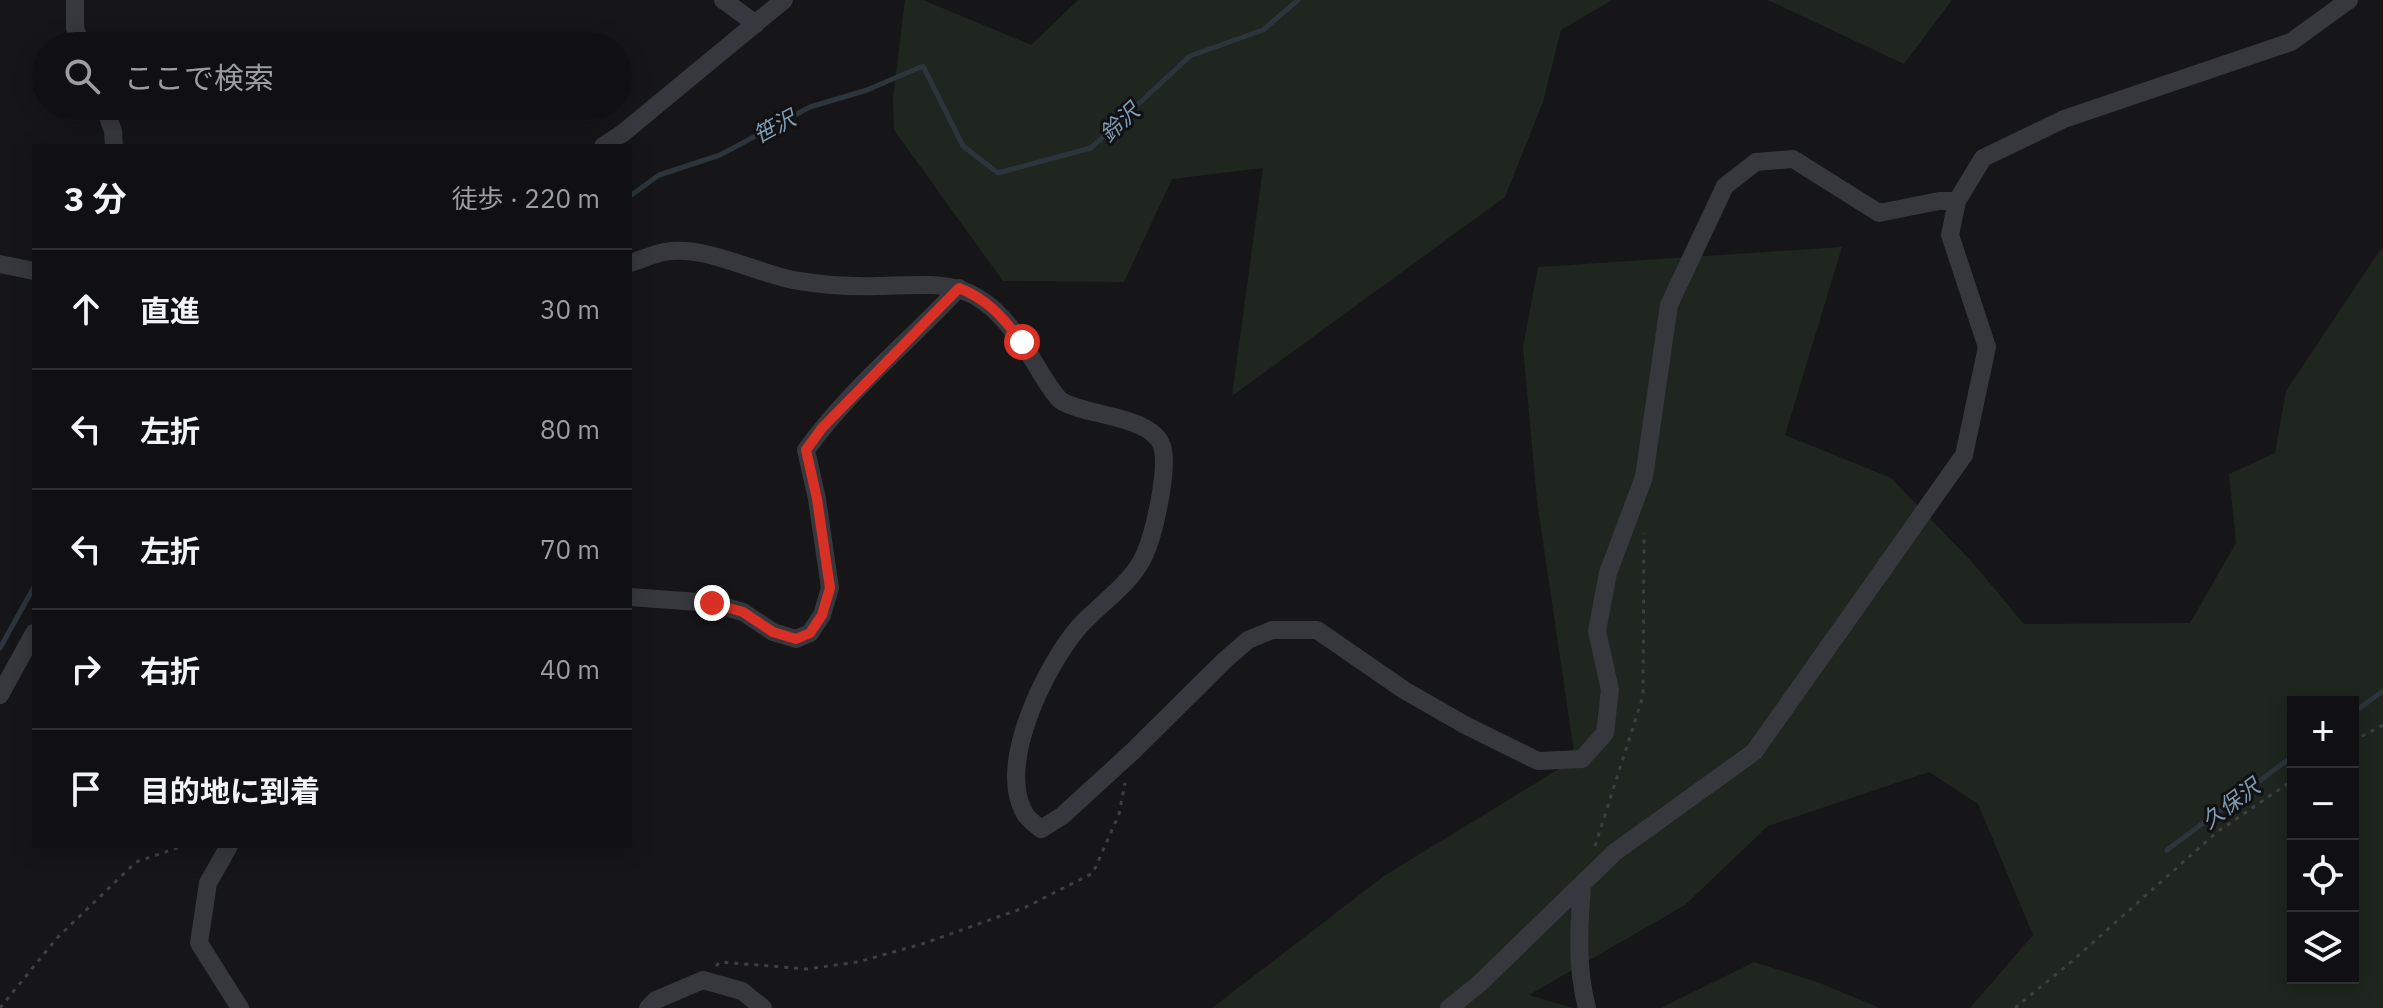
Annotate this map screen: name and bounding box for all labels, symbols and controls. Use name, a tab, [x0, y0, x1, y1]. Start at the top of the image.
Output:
search box	[32, 32, 632, 120]
icon: search	[60, 54, 104, 98]
text: ここで検索	[124, 58, 274, 97]
water label: 鈴沢	[1093, 94, 1147, 148]
water label: 笹沢	[748, 101, 803, 149]
text: 3 分	[64, 176, 126, 220]
text: 徒歩 · 220 m	[452, 181, 600, 215]
icon: ahead	[64, 287, 108, 331]
text: 直進	[140, 291, 200, 330]
text: 30 m	[540, 292, 600, 326]
route start	[1004, 324, 1040, 360]
icon: left	[64, 407, 108, 451]
text: 左折	[140, 411, 200, 450]
text: 80 m	[540, 412, 600, 446]
icon: left	[64, 527, 108, 571]
text: 左折	[140, 531, 200, 570]
text: 70 m	[540, 532, 600, 566]
route end	[694, 585, 730, 621]
icon: right	[64, 647, 108, 691]
text: 右折	[140, 651, 200, 690]
text: 40 m	[540, 652, 600, 686]
map controls	[2287, 696, 2359, 984]
button: +	[2287, 696, 2359, 768]
icon: arrive	[64, 767, 108, 811]
button: −	[2287, 768, 2359, 840]
water label: 久保沢	[2195, 770, 2267, 834]
text: 目的地に到着	[140, 771, 320, 810]
button: locate	[2287, 840, 2359, 912]
button: layers	[2287, 912, 2359, 984]

